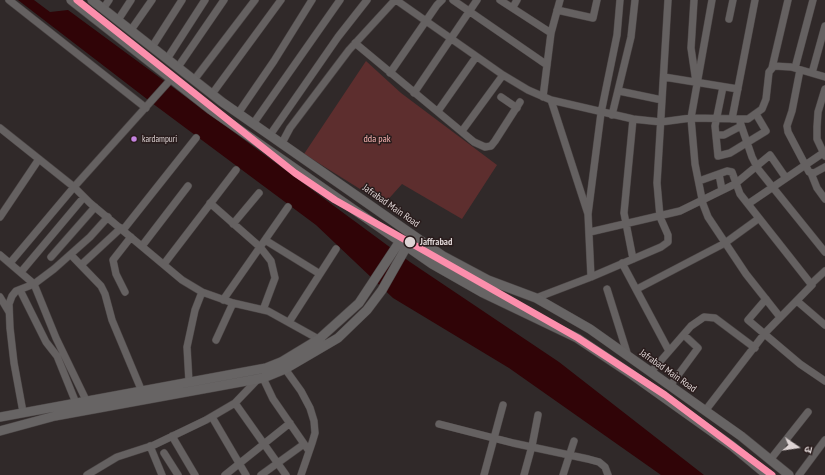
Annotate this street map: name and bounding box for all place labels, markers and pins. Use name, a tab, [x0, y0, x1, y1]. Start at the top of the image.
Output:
marker: kardampuri	[129, 134, 139, 144]
place label: kardampuri	[142, 134, 177, 144]
marker: Jaffrabad	[403, 235, 417, 249]
place label: Jaffrabad	[420, 236, 452, 248]

